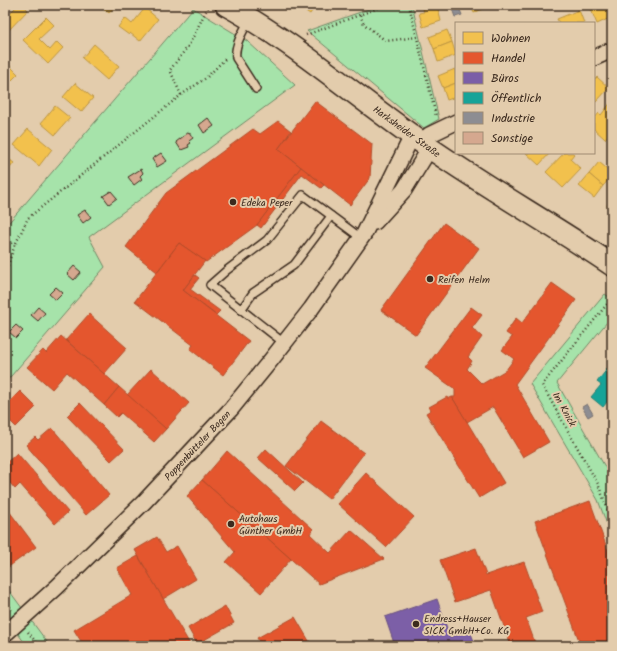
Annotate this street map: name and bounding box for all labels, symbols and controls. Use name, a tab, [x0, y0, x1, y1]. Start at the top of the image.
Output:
legend	[455, 22, 595, 154]
text: Wohnen	[491, 29, 530, 48]
text: Handel	[491, 49, 525, 68]
text: Büros	[491, 69, 519, 88]
text: Öffentlich	[491, 89, 541, 108]
street label: Harksheider Straße	[369, 102, 444, 162]
text: Industrie	[491, 109, 535, 128]
text: Sonstige	[491, 129, 534, 148]
place label: Edeka Peper	[241, 195, 293, 211]
marker: Edeka Peper	[228, 197, 238, 207]
place label: Reifen Helm	[438, 272, 490, 288]
marker: Reifen Helm	[425, 274, 435, 284]
street label: Im Knick	[548, 389, 580, 430]
street label: Poppenbütteler Bogen	[161, 407, 235, 485]
place label: Autohaus Günther GmbH	[239, 511, 303, 539]
marker: Autohaus Günther GmbH	[226, 519, 236, 529]
place label: Endress+Hauser SICK GmbH+Co. KG	[424, 611, 509, 639]
marker: Endress+Hauser SICK GmbH+Co. KG	[411, 619, 421, 629]

